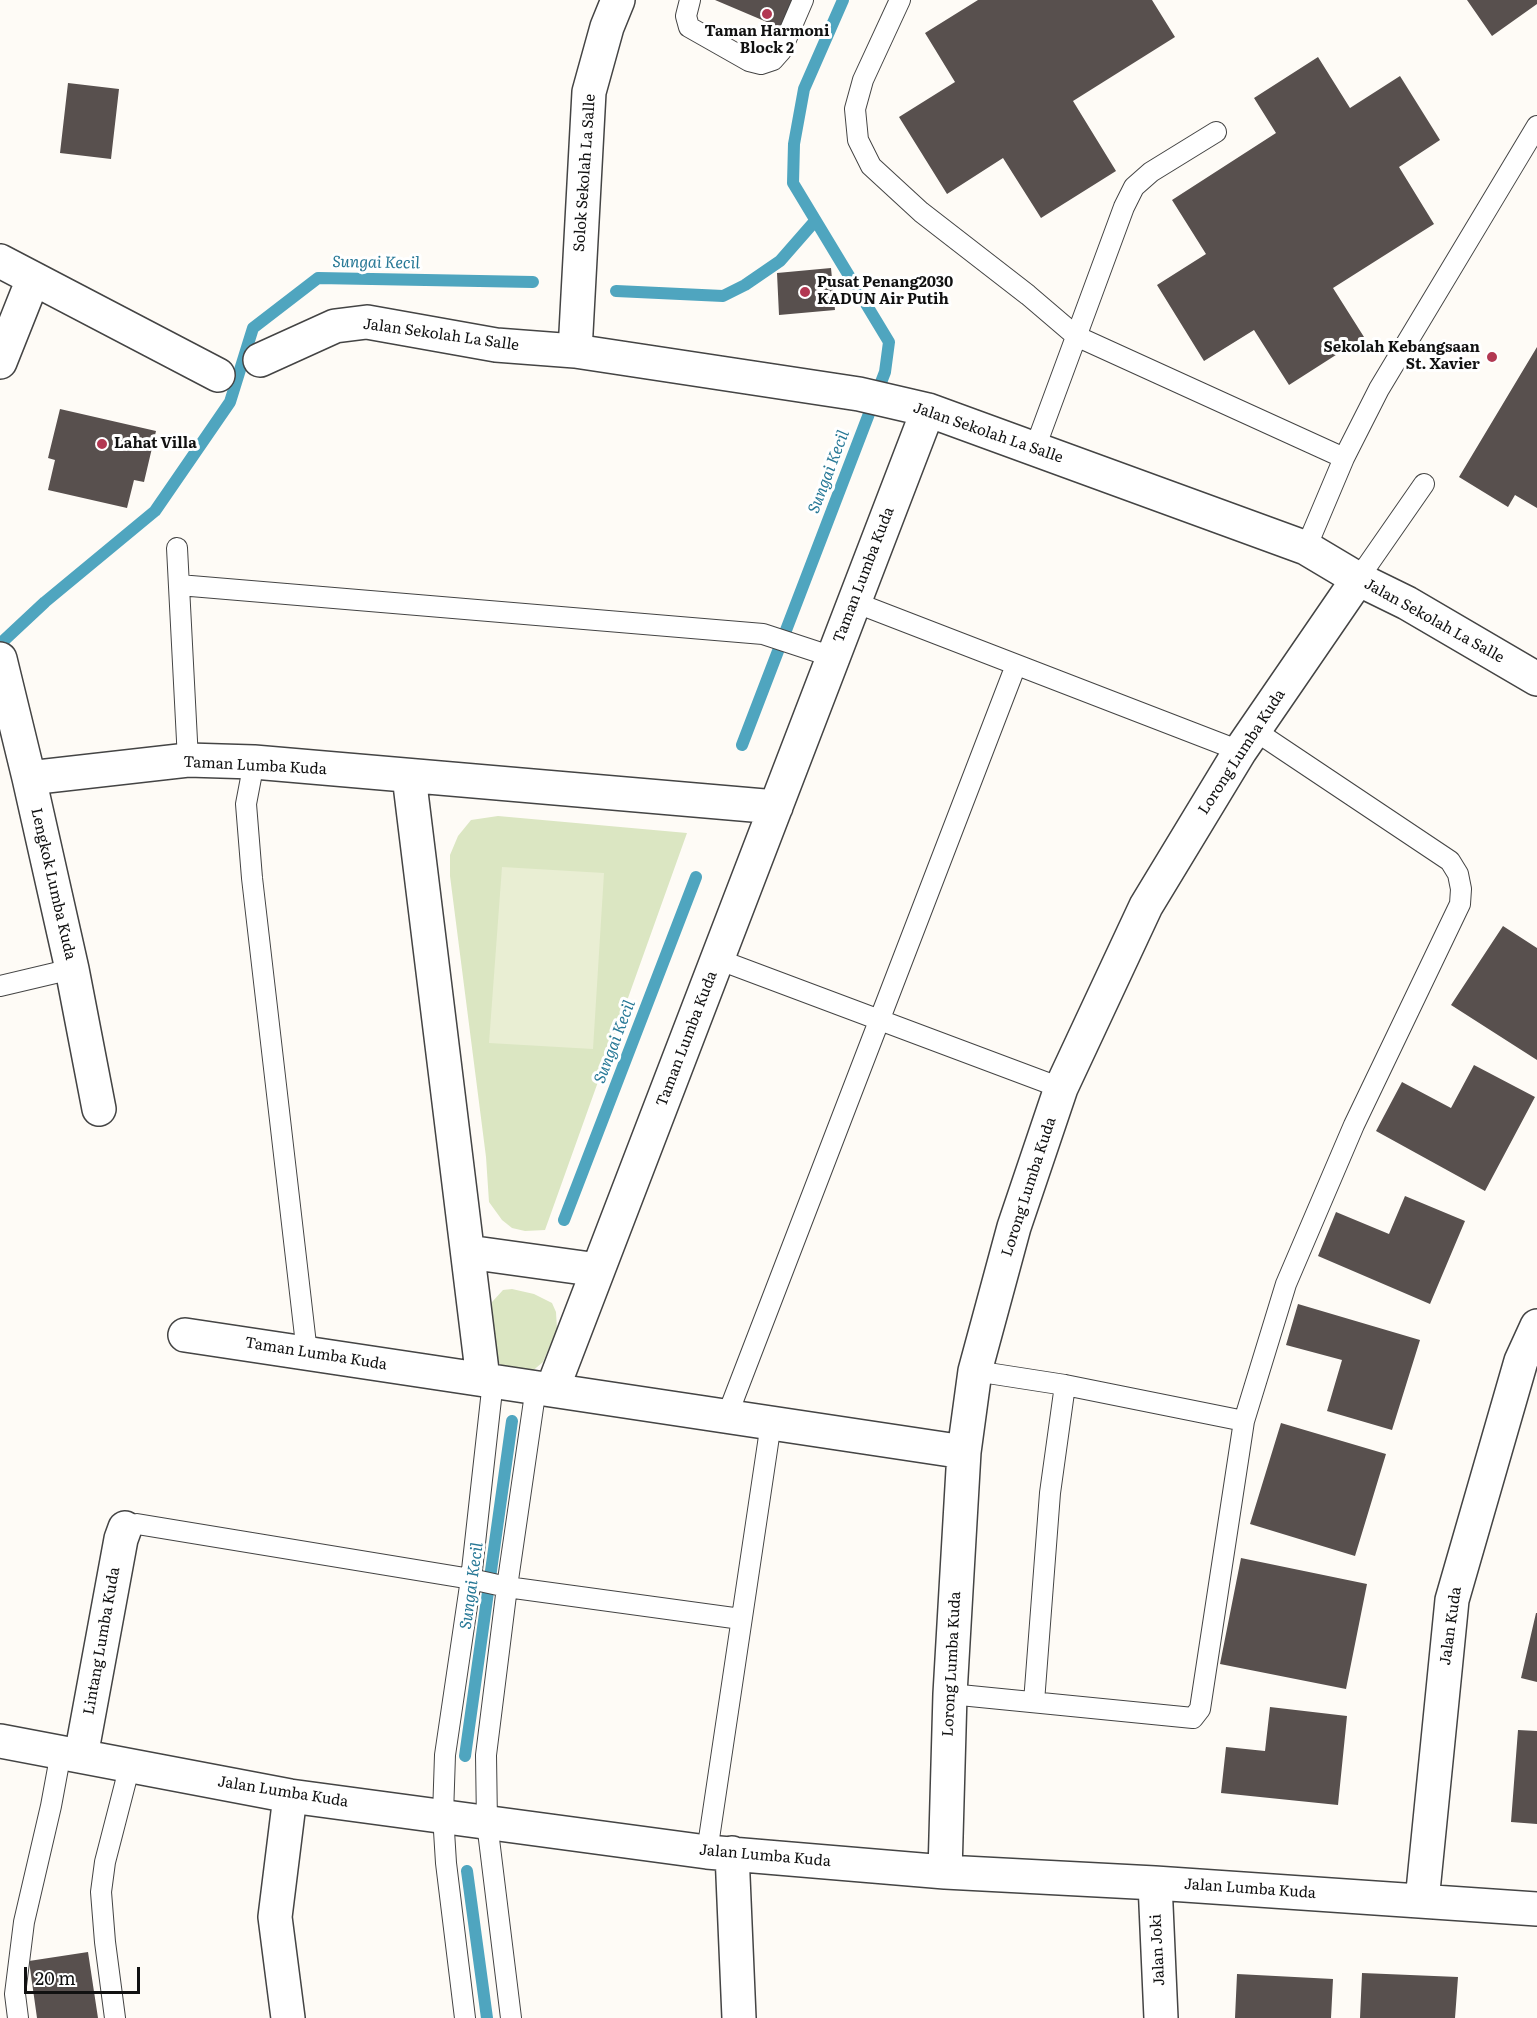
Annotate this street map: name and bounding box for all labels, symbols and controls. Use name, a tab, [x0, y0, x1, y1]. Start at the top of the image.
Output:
marker: Taman Harmoni Block 2	[760, 7, 774, 21]
place label: Taman Harmoni Block 2	[704, 23, 830, 58]
street label: Solok Sekolah La Salle	[570, 93, 600, 253]
water label: Sungai Kecil	[332, 253, 420, 273]
place label: Pusat Penang2030 KADUN Air Putih	[817, 274, 953, 309]
marker: Pusat Penang2030 KADUN Air Putih	[798, 285, 812, 299]
street label: Jalan Sekolah La Salle	[362, 315, 520, 355]
place label: Sekolah Kebangsaan St. Xavier	[1324, 339, 1480, 374]
marker: Sekolah Kebangsaan St. Xavier	[1485, 350, 1499, 364]
street label: Jalan Sekolah La Salle	[911, 399, 1065, 467]
water label: Sungai Kecil	[804, 428, 854, 516]
place label: Lahat Villa	[114, 435, 197, 453]
marker: Lahat Villa	[95, 437, 109, 451]
street label: Taman Lumba Kuda	[830, 505, 898, 645]
street label: Jalan Sekolah La Salle	[1361, 575, 1507, 667]
street label: Lorong Lumba Kuda	[1195, 686, 1289, 818]
street label: Taman Lumba Kuda	[183, 753, 327, 779]
street label: Lengkok Lumba Kuda	[27, 806, 79, 962]
street label: Taman Lumba Kuda	[653, 969, 721, 1109]
water label: Sungai Kecil	[590, 998, 640, 1086]
street label: Lorong Lumba Kuda	[998, 1115, 1060, 1259]
street label: Taman Lumba Kuda	[244, 1334, 388, 1374]
water label: Sungai Kecil	[456, 1541, 488, 1631]
street label: Lintang Lumba Kuda	[80, 1566, 124, 1716]
street label: Jalan Kuda	[1437, 1586, 1465, 1666]
street label: Lorong Lumba Kuda	[939, 1591, 965, 1737]
street label: Jalan Lumba Kuda	[216, 1773, 350, 1811]
street label: Jalan Lumba Kuda	[698, 1841, 832, 1871]
street label: Jalan Lumba Kuda	[1183, 1875, 1317, 1903]
street label: Jalan Joki	[1147, 1913, 1169, 1987]
scale bar	[27, 1955, 142, 1993]
text: 20 m	[35, 1964, 76, 1991]

